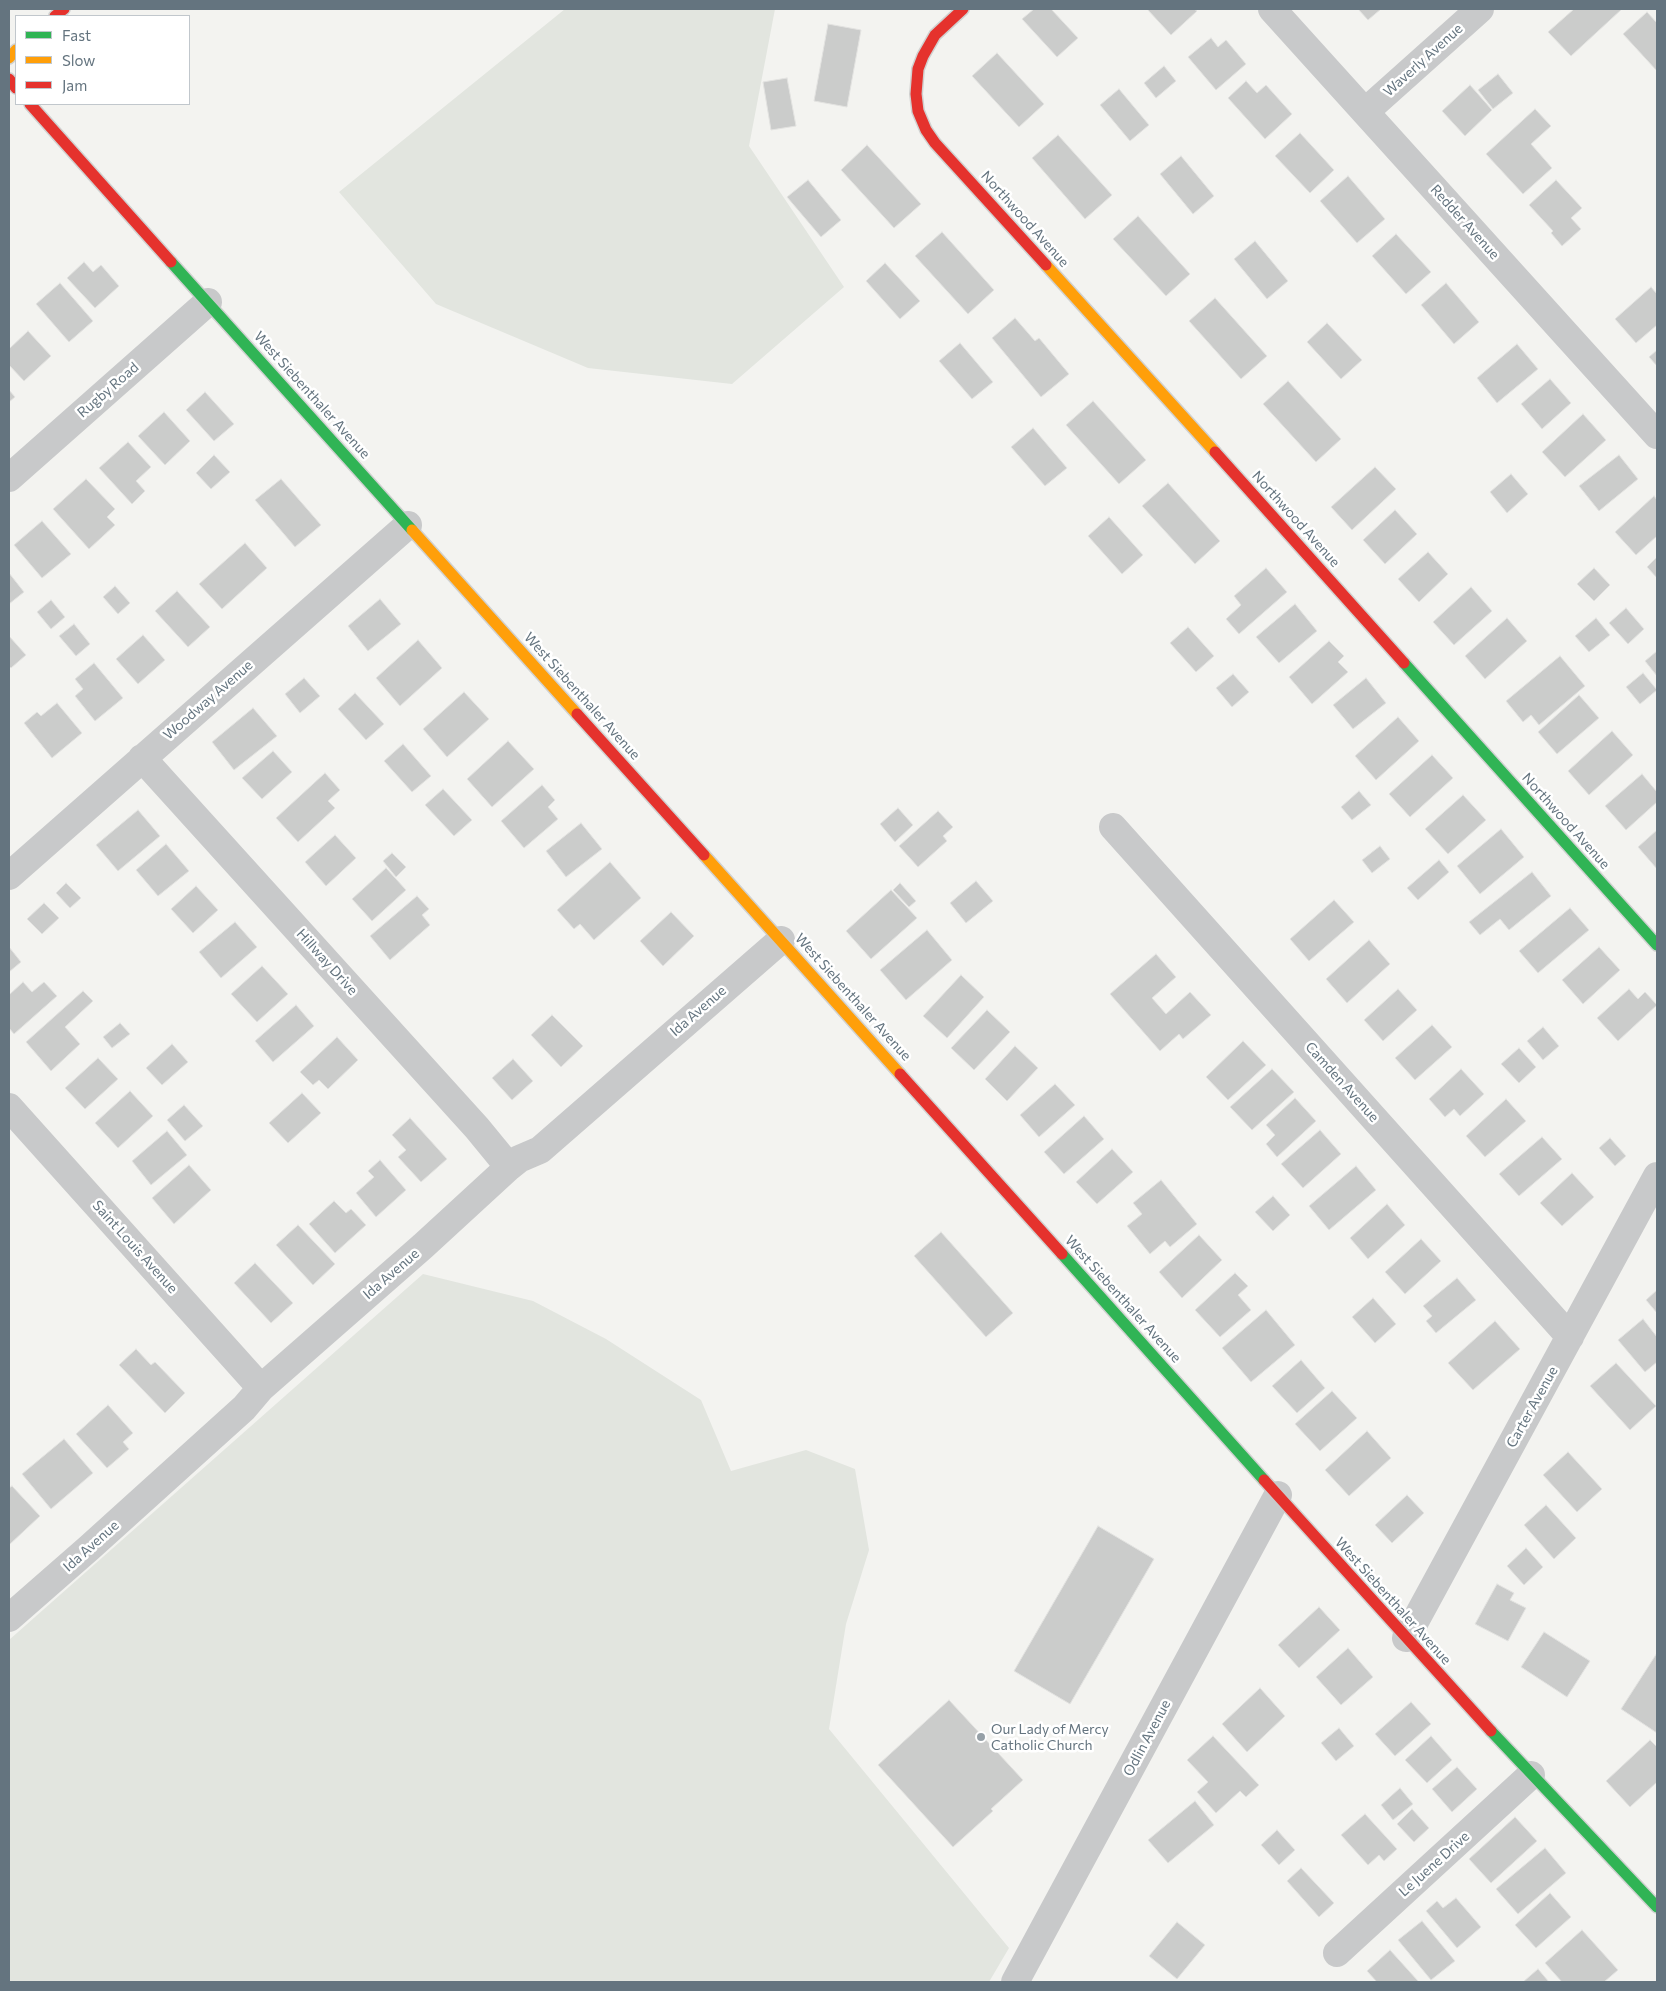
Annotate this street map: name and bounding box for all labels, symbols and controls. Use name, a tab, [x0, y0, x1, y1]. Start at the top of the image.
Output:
legend	[15, 15, 190, 105]
street label: Waverly Avenue	[1380, 20, 1466, 100]
text: Fast	[62, 26, 91, 44]
text: Slow	[62, 51, 95, 69]
text: Jam	[62, 76, 87, 94]
street label: Northwood Avenue	[978, 168, 1072, 270]
street label: Redder Avenue	[1427, 181, 1503, 263]
street label: West Siebenthaler Avenue	[250, 328, 374, 462]
street label: Rugby Road	[74, 359, 142, 421]
street label: Northwood Avenue	[1249, 468, 1343, 570]
street label: West Siebenthaler Avenue	[520, 629, 644, 763]
street label: Woodway Avenue	[160, 657, 256, 743]
street label: Northwood Avenue	[1519, 770, 1613, 872]
street label: Hillway Drive	[293, 925, 361, 999]
street label: West Siebenthaler Avenue	[791, 930, 915, 1064]
street label: Ida Avenue	[667, 982, 729, 1040]
street label: Camden Avenue	[1302, 1038, 1382, 1126]
street label: Saint Louis Avenue	[89, 1197, 181, 1297]
street label: West Siebenthaler Avenue	[1061, 1232, 1185, 1366]
street label: Ida Avenue	[360, 1245, 422, 1303]
street label: Carter Avenue	[1503, 1363, 1561, 1451]
street label: Ida Avenue	[60, 1517, 122, 1575]
street label: West Siebenthaler Avenue	[1331, 1534, 1455, 1668]
street label: Odlin Avenue	[1120, 1697, 1174, 1779]
place label: Our Lady of Mercy Catholic Church	[991, 1721, 1109, 1754]
marker: Our Lady of Mercy Catholic Church	[975, 1731, 987, 1743]
street label: Le Juene Drive	[1395, 1828, 1473, 1900]

